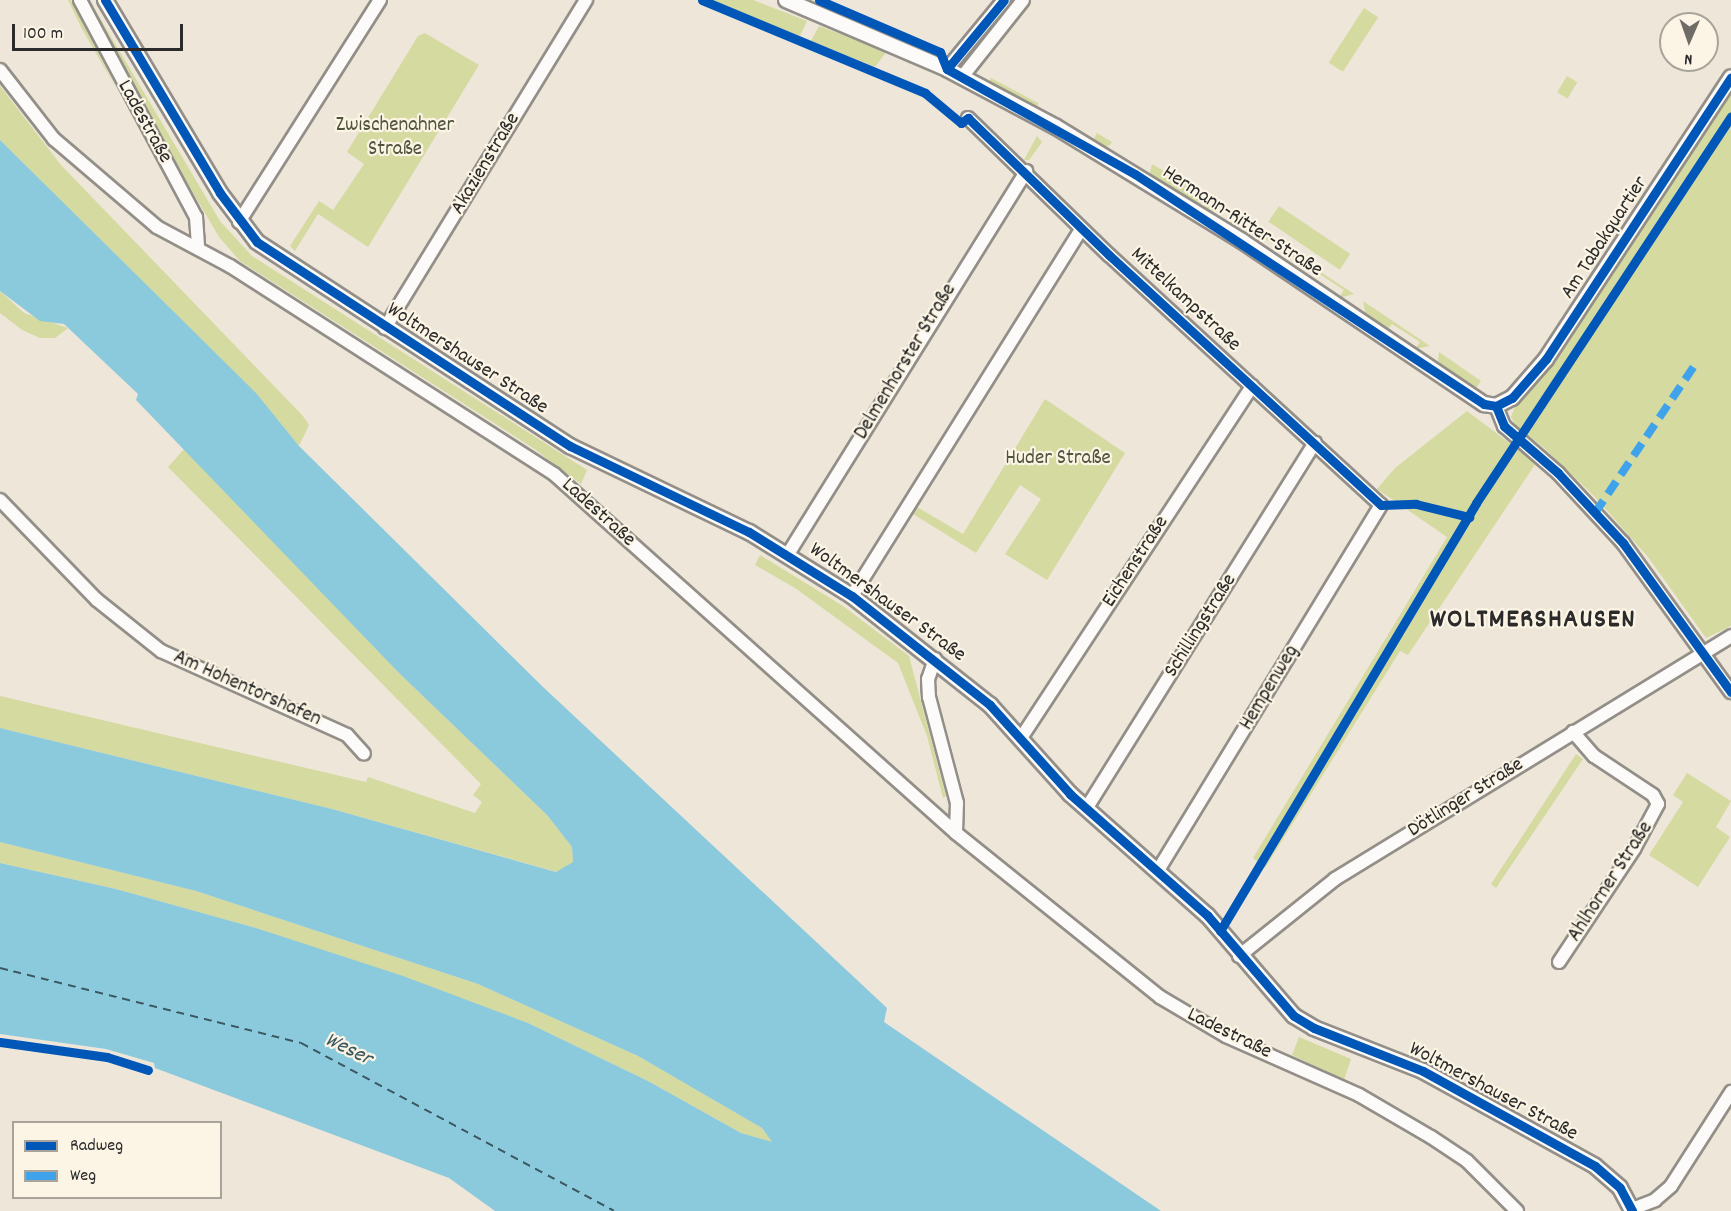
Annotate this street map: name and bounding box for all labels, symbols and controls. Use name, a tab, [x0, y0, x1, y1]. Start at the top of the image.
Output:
scale bar	[15, 12, 186, 50]
north arrow	[1659, 12, 1719, 72]
text: 100 m	[23, 22, 63, 47]
text: N	[1684, 47, 1693, 70]
street label: Ladestraße	[111, 76, 177, 168]
street label: Akazienstraße	[446, 109, 526, 219]
park label: Zwischenahner Straße	[336, 113, 454, 163]
street label: Hermann-Ritter-Straße	[1157, 161, 1327, 283]
street label: Am Tabakquartier	[1556, 172, 1654, 304]
street label: Mittelkampstraße	[1125, 242, 1245, 358]
street label: Delmenhorster Straße	[849, 279, 963, 445]
street label: Woltmershauser Straße	[382, 297, 552, 421]
park label: Huder Straße	[1005, 446, 1111, 472]
street label: Ladestraße	[556, 473, 640, 553]
street label: Eichenstraße	[1097, 512, 1175, 612]
street label: Woltmershauser Straße	[804, 538, 970, 668]
street label: Schillingstraße	[1159, 570, 1243, 682]
district label: WOLTMERSHAUSEN	[1430, 605, 1636, 637]
street label: Hempenweg	[1235, 641, 1305, 735]
street label: Am Hohentorshafen	[169, 645, 325, 733]
street label: Dötlinger Straße	[1404, 753, 1528, 843]
street label: Ahlhorner Straße	[1563, 817, 1659, 947]
street label: Ladestraße	[1183, 1003, 1275, 1065]
water label: Weser	[320, 1027, 376, 1073]
street label: Woltmershauser Straße	[1404, 1037, 1582, 1147]
legend	[12, 1121, 222, 1199]
text: Radweg	[70, 1134, 123, 1159]
text: Weg	[70, 1164, 96, 1189]

